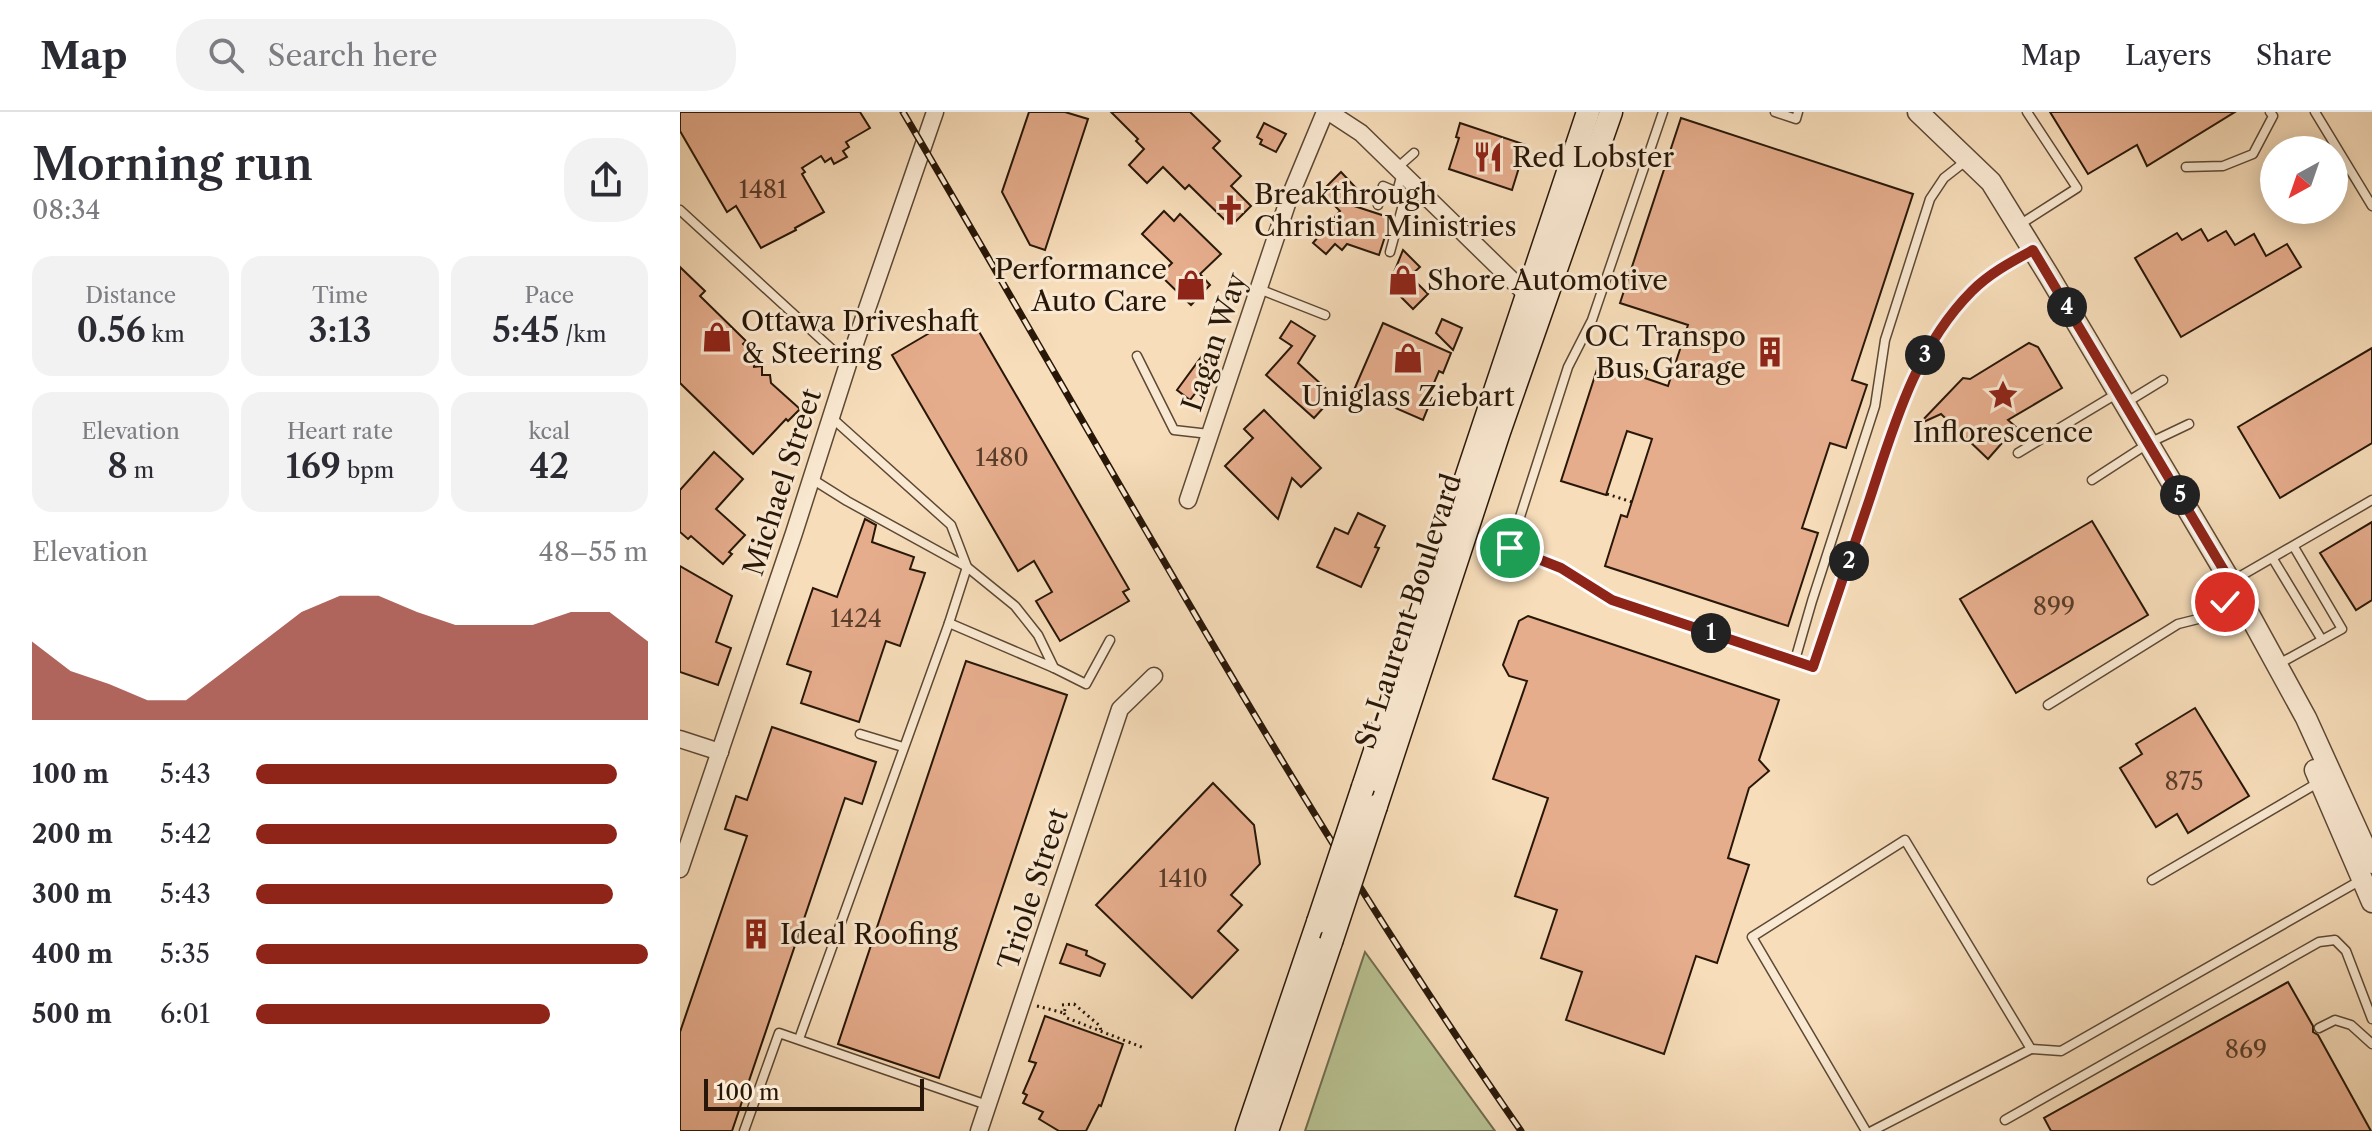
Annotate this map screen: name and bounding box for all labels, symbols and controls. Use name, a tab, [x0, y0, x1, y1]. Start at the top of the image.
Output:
search box	[176, 19, 736, 91]
text: Map	[40, 32, 128, 79]
icon: search	[204, 33, 248, 77]
text: Search here	[268, 37, 438, 74]
text: Map	[2021, 38, 2081, 72]
text: Layers	[2125, 38, 2212, 72]
text: Share	[2256, 38, 2332, 72]
north arrow	[2260, 136, 2348, 224]
map controls	[2260, 136, 2348, 224]
text: Morning run	[32, 137, 313, 191]
button: share	[564, 138, 648, 222]
restaurant icon: Red Lobster	[1471, 140, 1505, 174]
place label: Red Lobster	[1512, 140, 1675, 174]
house number: 1481	[739, 175, 787, 204]
place label: Breakthrough Christian Ministries	[1254, 177, 1517, 243]
church icon: Breakthrough Christian Ministries	[1213, 193, 1247, 227]
text: 08:34	[32, 194, 101, 226]
place label: Performance Auto Care	[994, 252, 1167, 318]
shop icon: Shore Automotive	[1386, 263, 1420, 297]
place label: Shore Automotive	[1427, 263, 1668, 297]
street label: Lagan Way	[1174, 268, 1254, 416]
shop icon: Performance Auto Care	[1174, 268, 1208, 302]
text: Distance	[85, 282, 176, 309]
text: Time	[312, 282, 368, 309]
text: Pace	[524, 282, 574, 309]
pin: 4	[2047, 287, 2087, 327]
text: 4	[2060, 293, 2074, 320]
place label: Ottawa Driveshaft & Steering	[741, 304, 980, 370]
text: 0.56	[77, 309, 146, 351]
text: 3:13	[309, 309, 371, 351]
text: 5:45	[492, 309, 559, 351]
place label: OC Transpo Bus Garage	[1585, 319, 1746, 385]
shop icon: Ottawa Driveshaft & Steering	[700, 320, 734, 354]
text: km	[146, 321, 185, 348]
text: /km	[559, 321, 606, 348]
building icon: OC Transpo Bus Garage	[1753, 335, 1787, 369]
pin: 3	[1905, 335, 1945, 375]
shop icon: Uniglass Ziebart	[1391, 341, 1425, 375]
text: 3	[1919, 341, 1931, 368]
place icon: Inflorescence	[1986, 378, 2020, 412]
place label: Uniglass Ziebart	[1301, 379, 1515, 413]
street label: Michael Street	[736, 384, 828, 580]
place label: Inflorescence	[1913, 415, 2093, 449]
text: Elevation	[82, 418, 180, 445]
text: Heart rate	[287, 418, 393, 445]
text: kcal	[529, 418, 570, 445]
house number: 1480	[975, 443, 1029, 472]
text: 8	[107, 445, 128, 487]
text: 169	[286, 445, 341, 487]
text: 42	[529, 445, 569, 487]
text: m	[128, 457, 154, 484]
text: bpm	[341, 457, 394, 484]
street label: St-Laurent Boulevard	[1348, 469, 1468, 753]
pin: 5	[2160, 475, 2200, 515]
text: 5	[2174, 481, 2186, 508]
pin	[1476, 514, 1544, 582]
icon: arrive	[1488, 526, 1532, 570]
text: Elevation	[32, 536, 148, 568]
text: 48–55 m	[539, 536, 648, 568]
pin: 2	[1829, 541, 1869, 581]
text: 2	[1843, 547, 1856, 574]
pin	[2191, 568, 2259, 636]
icon: check	[2203, 580, 2247, 624]
house number: 899	[2033, 592, 2075, 621]
house number: 1424	[830, 604, 882, 633]
pin: 1	[1691, 613, 1731, 653]
text: 1	[1706, 619, 1716, 646]
text: 100 m	[32, 758, 109, 790]
text: 5:43	[160, 758, 211, 790]
house number: 875	[2164, 767, 2204, 796]
street label: Triole Street	[991, 804, 1075, 974]
text: 200 m	[32, 818, 113, 850]
text: 5:42	[160, 818, 211, 850]
house number: 1410	[1158, 864, 1208, 893]
text: 300 m	[32, 878, 112, 910]
text: 5:43	[160, 878, 211, 910]
building icon: Ideal Roofing	[739, 917, 773, 951]
place label: Ideal Roofing	[780, 917, 958, 951]
text: 400 m	[32, 938, 113, 970]
text: 5:35	[160, 938, 210, 970]
text: 500 m	[32, 998, 112, 1030]
text: 6:01	[160, 998, 210, 1030]
house number: 869	[2225, 1035, 2267, 1064]
scale bar	[704, 1075, 924, 1111]
text: 100 m	[716, 1079, 779, 1106]

